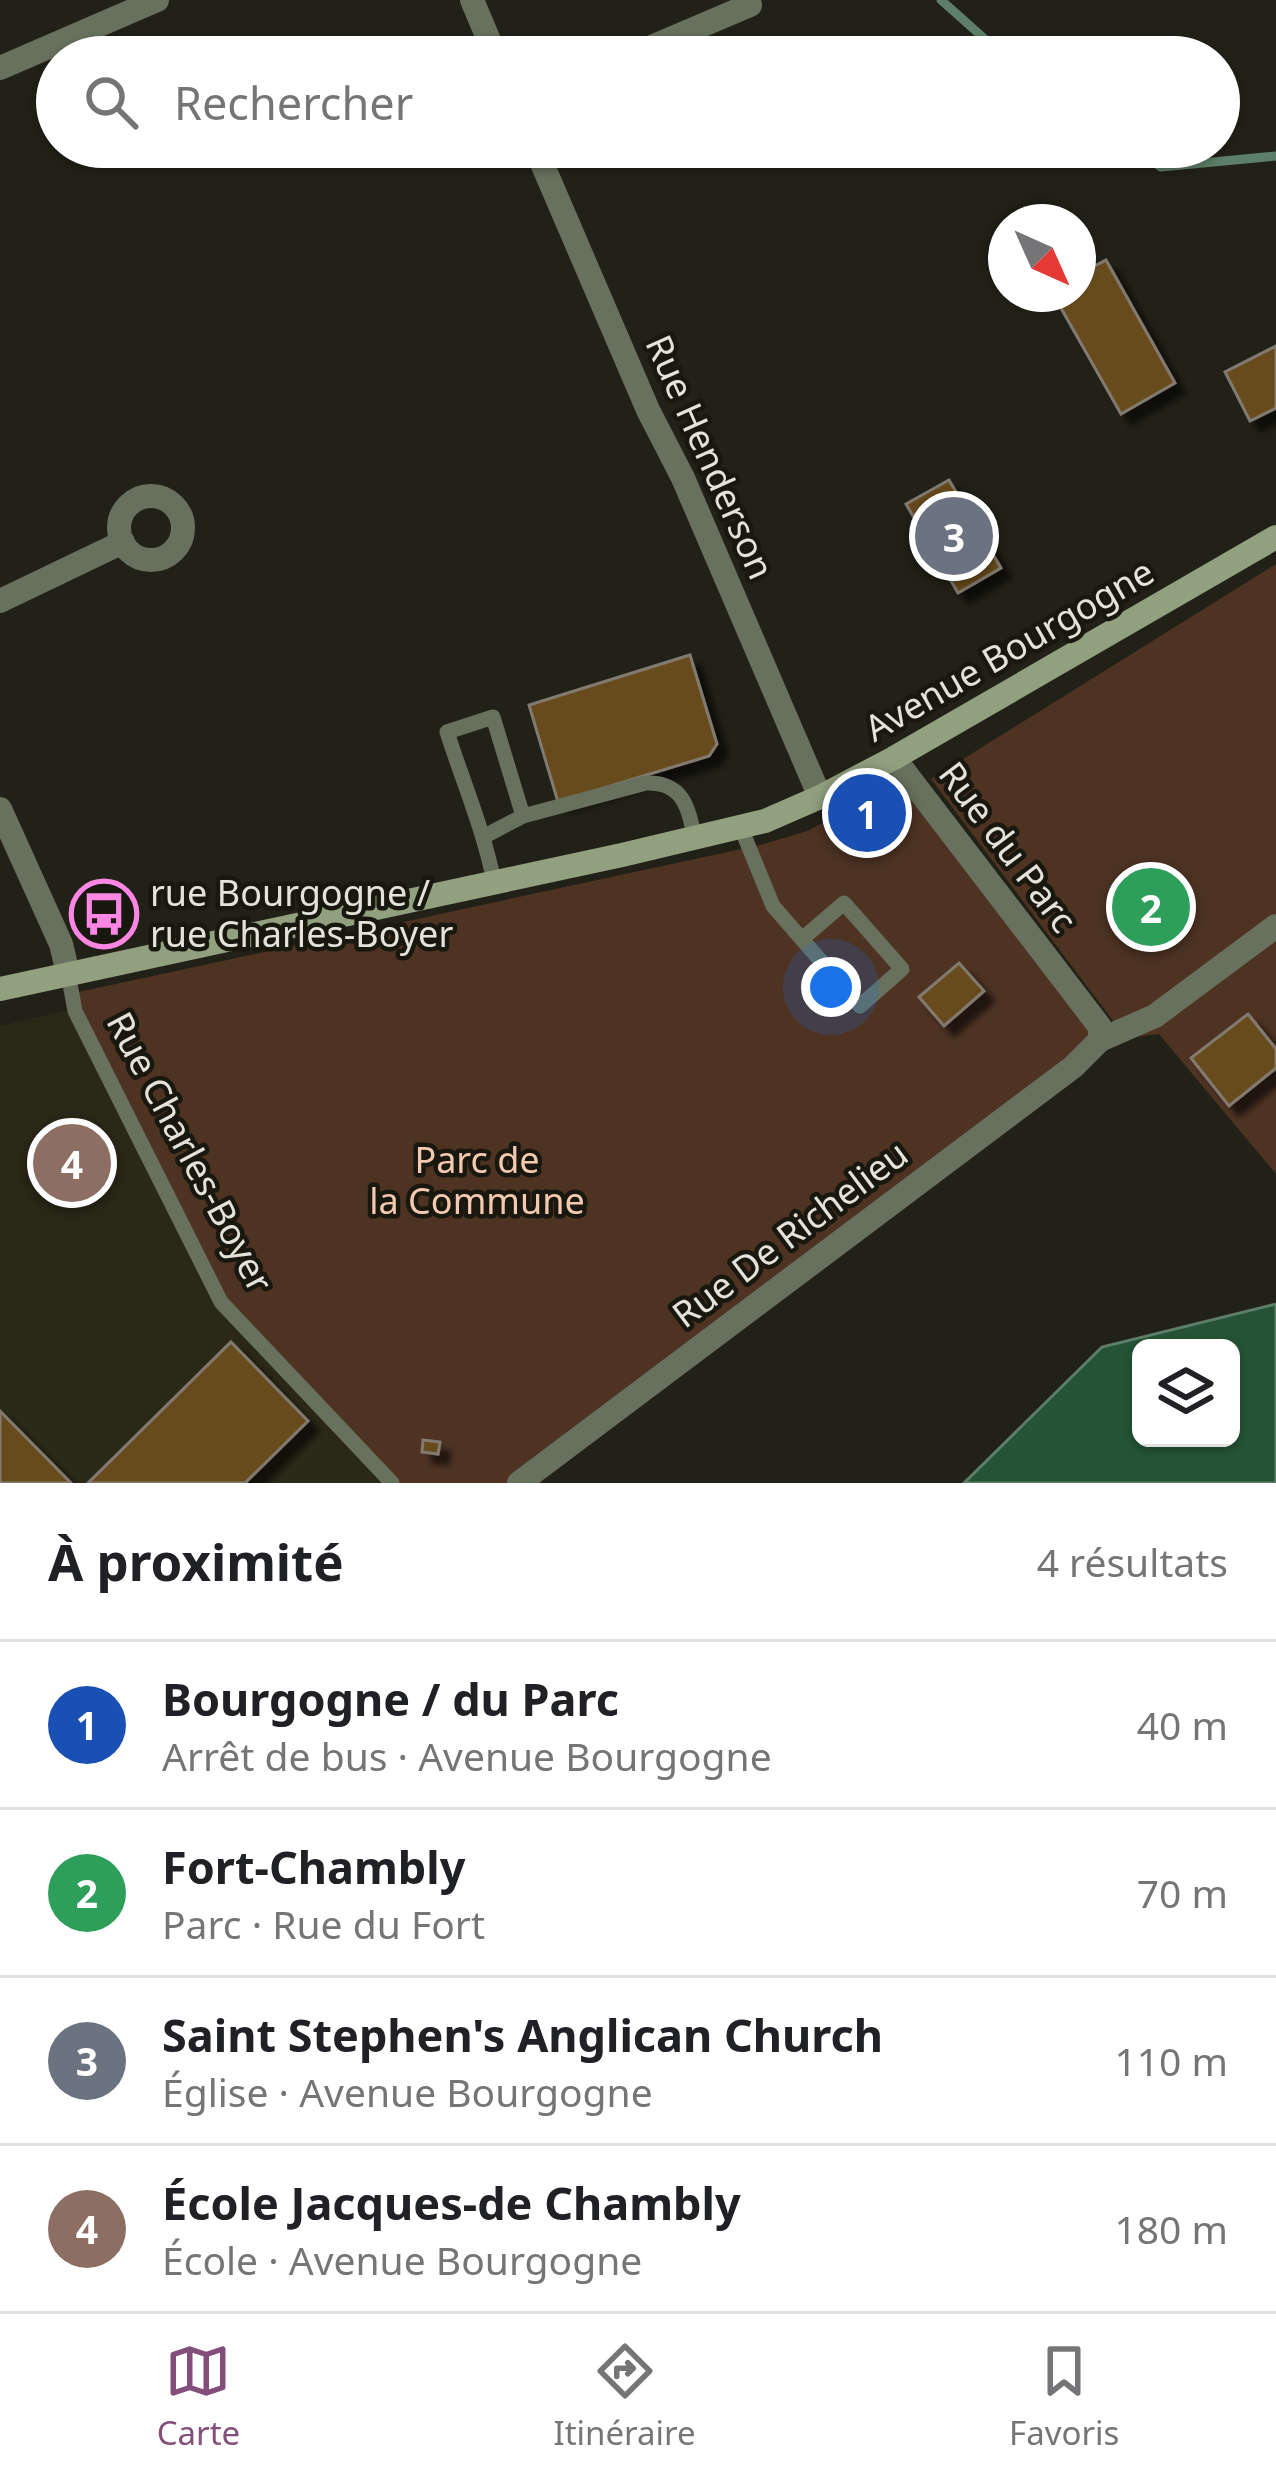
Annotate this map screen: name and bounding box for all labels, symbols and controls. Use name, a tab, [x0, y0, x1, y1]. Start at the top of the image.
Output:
search box	[36, 36, 1240, 168]
icon: search	[78, 69, 144, 135]
text: Rechercher	[174, 72, 413, 133]
north arrow	[988, 204, 1096, 312]
street label: Rue Henderson	[635, 327, 786, 586]
pin: 3	[915, 491, 993, 581]
street label: Avenue Bourgogne	[855, 547, 1162, 752]
street label: Rue du Parc	[928, 752, 1089, 942]
pin: 1	[828, 768, 906, 858]
pin: 2	[1112, 862, 1190, 952]
place label: rue Bourgogne / rue Charles-Boyer	[150, 868, 453, 958]
bus stop icon: rue Bourgogne / rue Charles-Boyer	[69, 879, 139, 949]
your location	[801, 957, 861, 1017]
street label: Rue Charles-Boyer	[96, 1003, 285, 1301]
pin: 4	[33, 1118, 111, 1208]
street label: Rue De Richelieu	[662, 1129, 917, 1338]
park label: Parc de la Commune	[369, 1135, 585, 1225]
map controls	[1132, 1339, 1240, 1447]
button: layers	[1132, 1339, 1240, 1447]
text: À proximité	[48, 1526, 344, 1596]
text: 4 résultats	[1037, 1535, 1228, 1588]
text: Bourgogne / du Parc	[162, 1668, 619, 1729]
text: 1	[76, 1698, 98, 1751]
text: 40 m	[1137, 1698, 1228, 1751]
text: Arrêt de bus · Avenue Bourgogne	[162, 1729, 772, 1782]
text: Fort-Chambly	[162, 1836, 465, 1897]
text: 2	[76, 1866, 98, 1919]
text: 70 m	[1137, 1866, 1228, 1919]
text: Parc · Rue du Fort	[162, 1897, 485, 1950]
text: Saint Stephen's Anglican Church	[162, 2004, 883, 2065]
text: 3	[76, 2034, 98, 2087]
text: 110 m	[1114, 2034, 1228, 2087]
text: Église · Avenue Bourgogne	[162, 2065, 653, 2118]
text: École Jacques-de Chambly	[162, 2172, 741, 2233]
text: 4	[76, 2202, 98, 2255]
text: 180 m	[1114, 2202, 1228, 2255]
text: École · Avenue Bourgogne	[162, 2233, 642, 2286]
tab: Carte	[157, 2338, 240, 2455]
tab: Itinéraire	[554, 2338, 696, 2455]
tab: Favoris	[1009, 2338, 1119, 2455]

